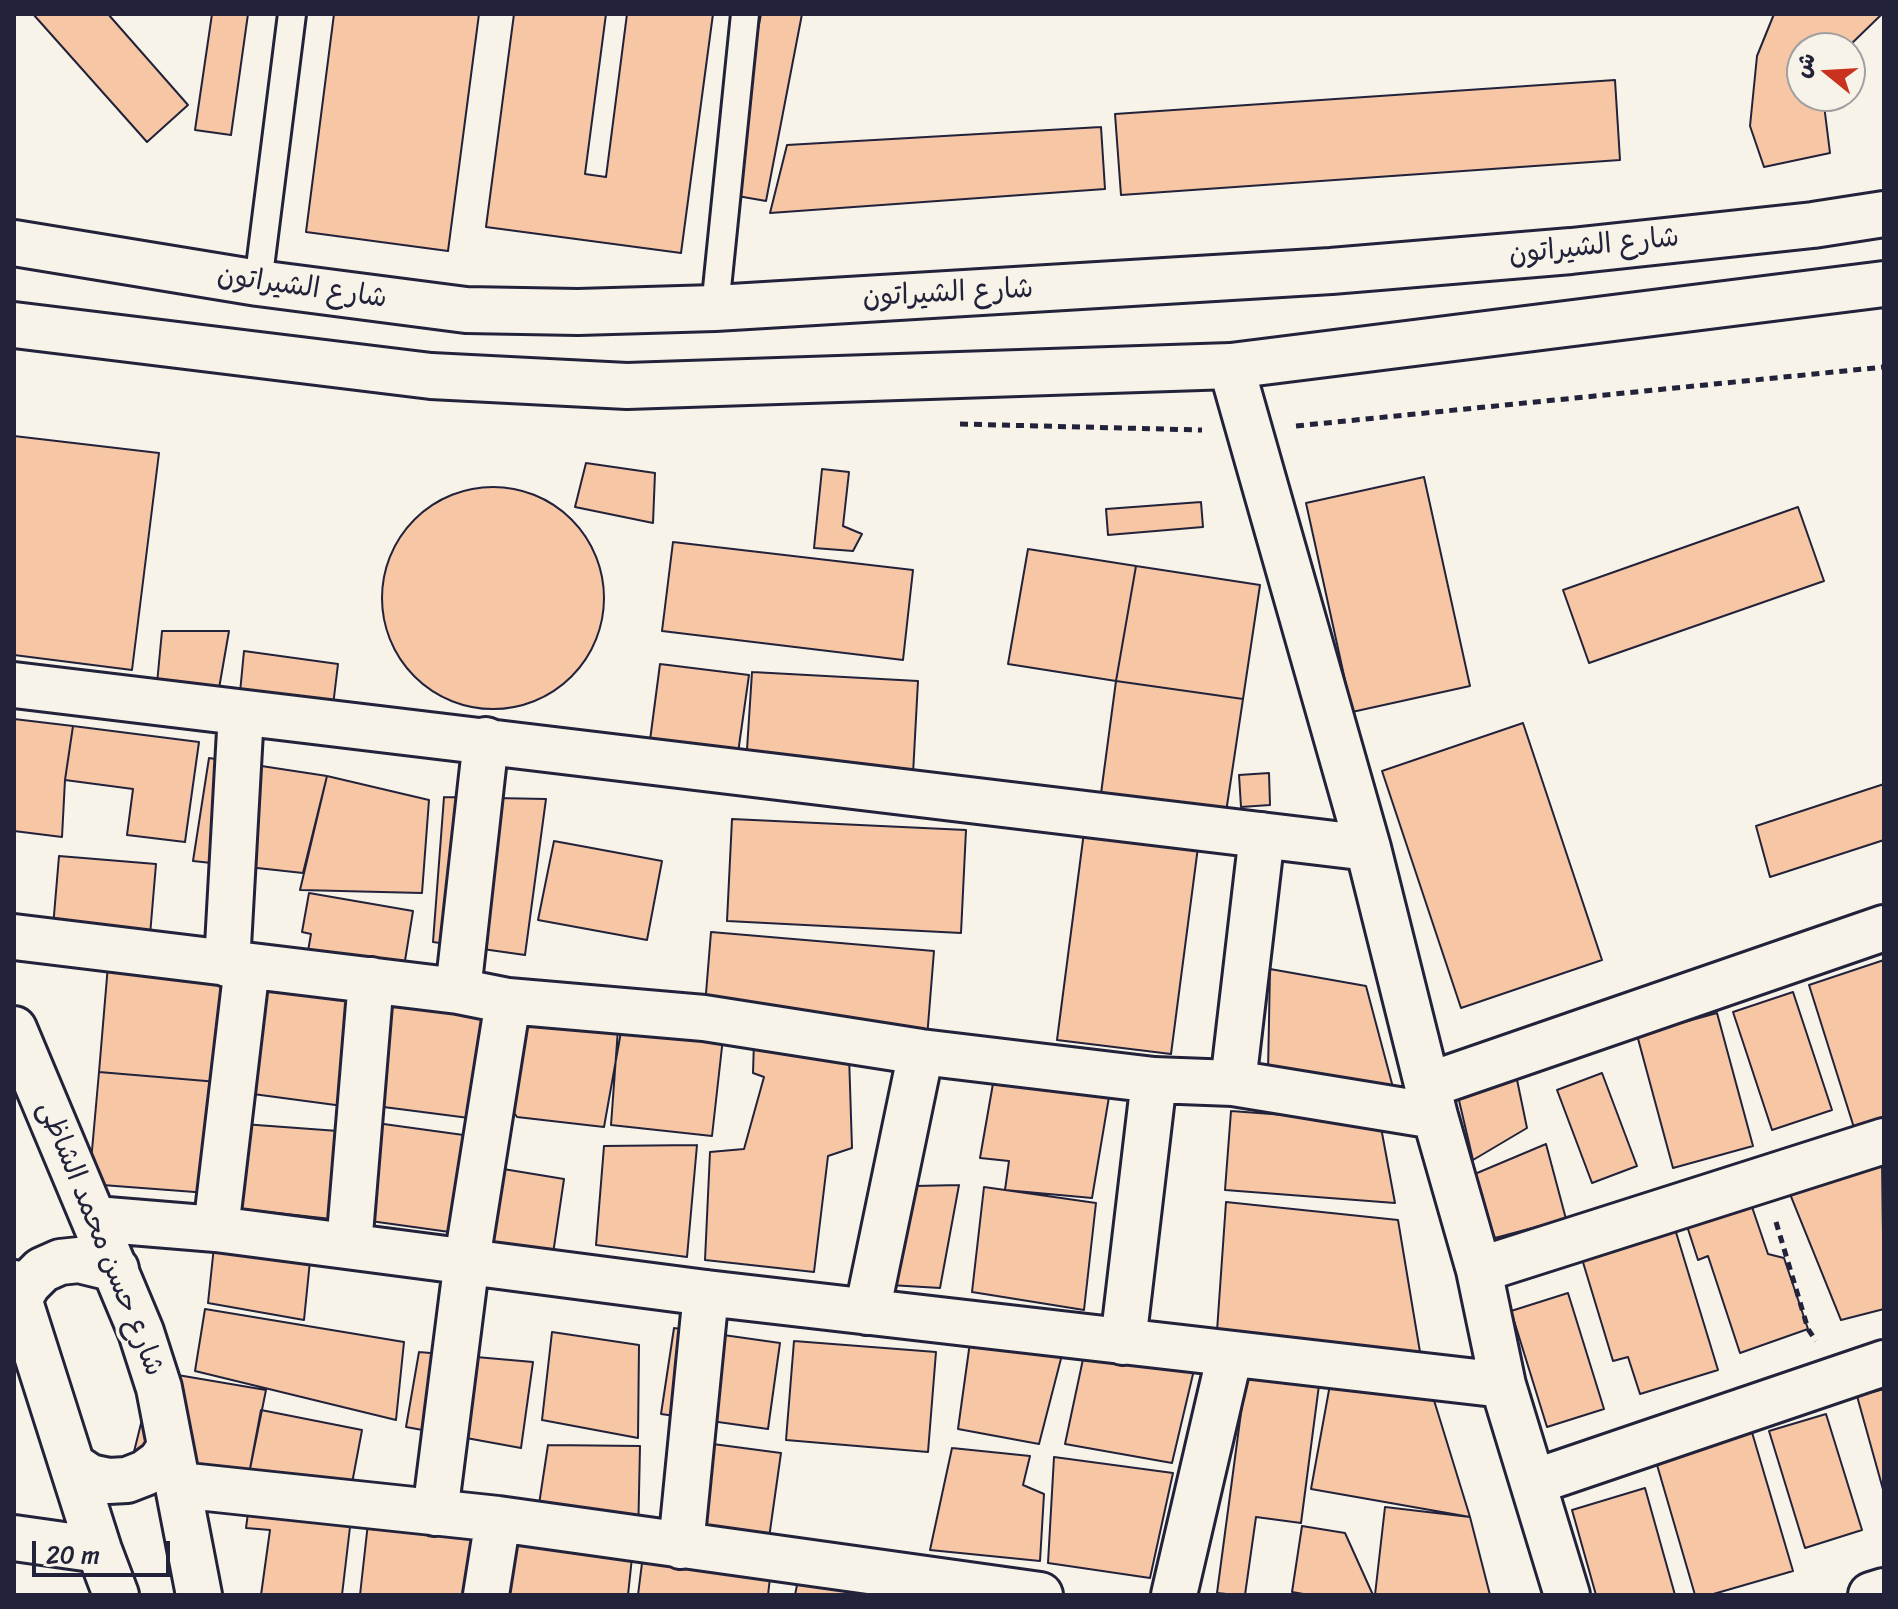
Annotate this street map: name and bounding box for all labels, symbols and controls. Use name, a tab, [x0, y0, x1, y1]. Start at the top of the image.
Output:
north arrow	[1786, 32, 1866, 112]
text: ش	[1782, 48, 1827, 83]
street label: شارع الشيراتون	[1507, 221, 1681, 273]
street label: شارع الشيراتون	[215, 259, 389, 317]
street label: شارع الشيراتون	[862, 273, 1034, 315]
street label: شارع حسن محمد الشاظى	[29, 1097, 171, 1381]
scale bar	[36, 1525, 174, 1575]
text: 20 m	[46, 1534, 100, 1576]

